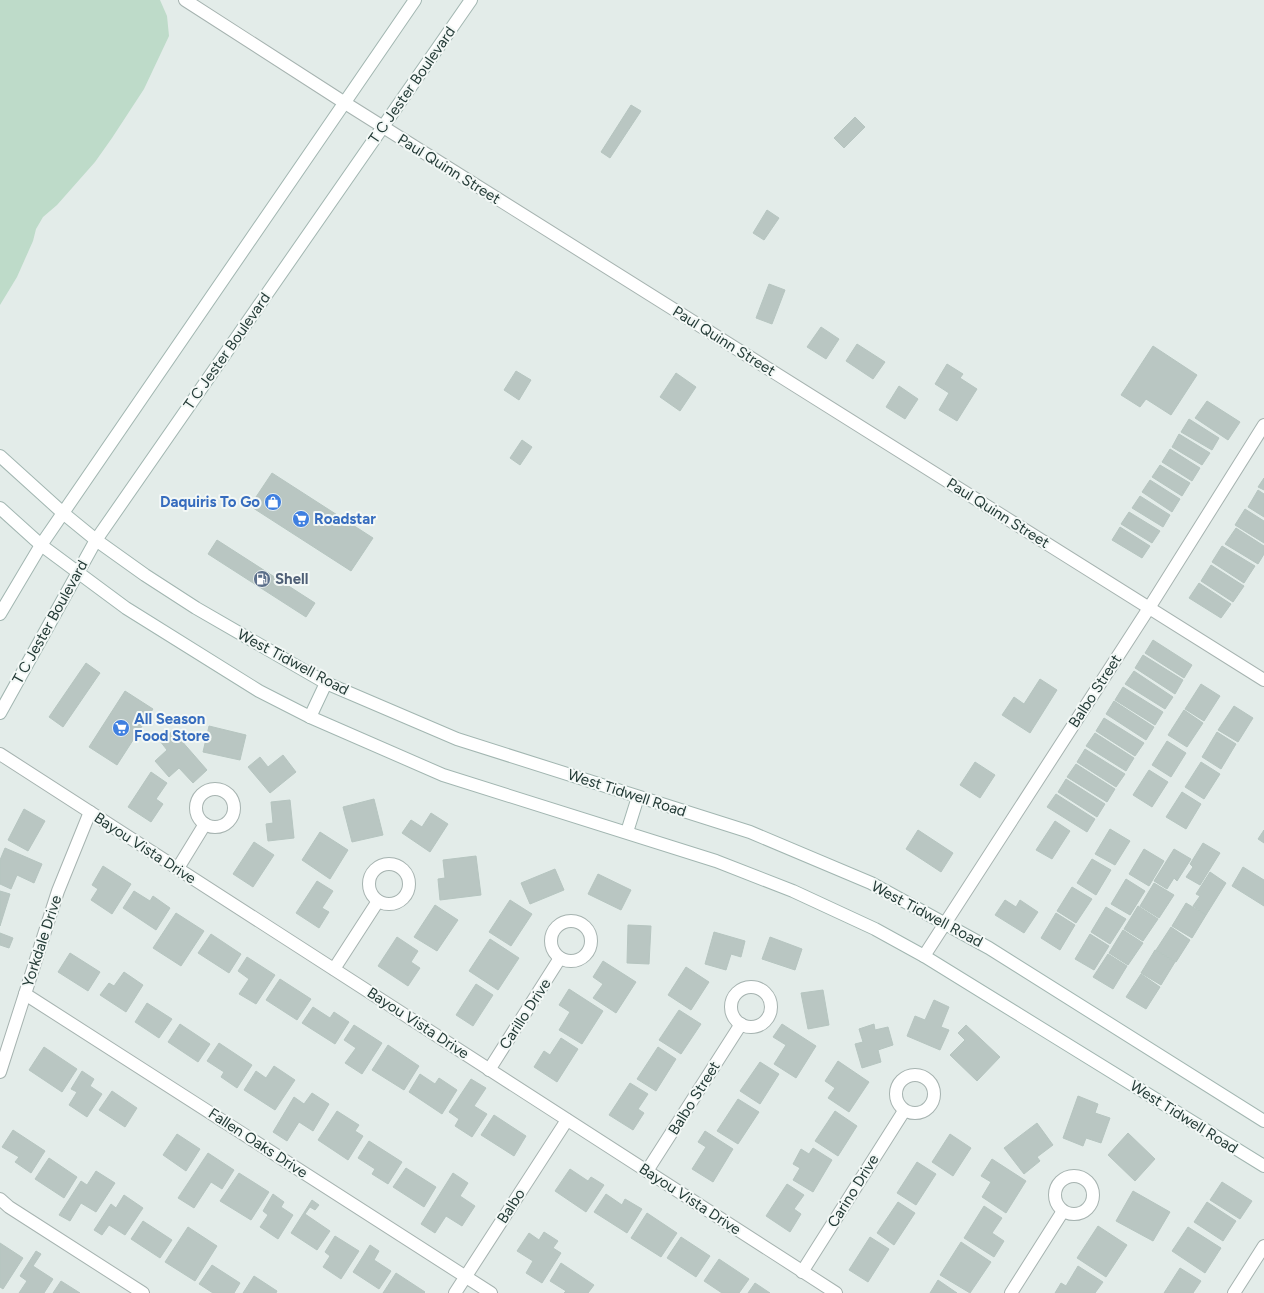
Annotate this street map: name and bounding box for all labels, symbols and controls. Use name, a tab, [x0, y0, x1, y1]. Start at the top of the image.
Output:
street label: T C Jester Boulevard	[365, 23, 459, 147]
street label: Paul Quinn Street	[394, 130, 504, 208]
street label: T C Jester Boulevard	[180, 289, 274, 413]
street label: Paul Quinn Street	[669, 302, 779, 380]
street label: Paul Quinn Street	[943, 474, 1053, 552]
shop icon: Daquiris To Go	[263, 492, 283, 512]
place label: Daquiris To Go	[160, 493, 260, 511]
supermarket icon: Roadstar	[291, 509, 311, 529]
place label: Roadstar	[314, 510, 376, 528]
street label: T C Jester Boulevard	[9, 557, 91, 687]
fuel station icon: Shell	[252, 569, 272, 589]
place label: Shell	[275, 570, 308, 588]
street label: West Tidwell Road	[234, 625, 352, 699]
street label: Balbo Street	[1065, 651, 1125, 731]
place label: All Season Food Store	[134, 710, 211, 745]
supermarket icon: All Season Food Store	[111, 718, 131, 738]
street label: West Tidwell Road	[565, 765, 689, 821]
street label: Bayou Vista Drive	[91, 808, 199, 888]
street label: West Tidwell Road	[868, 877, 986, 951]
street label: Yorkdale Drive	[19, 893, 65, 989]
street label: Carillo Drive	[495, 975, 555, 1053]
street label: Bayou Vista Drive	[364, 983, 472, 1063]
street label: Balbo Street	[664, 1058, 724, 1138]
street label: West Tidwell Road	[1127, 1077, 1241, 1157]
street label: Fallen Oaks Drive	[205, 1104, 311, 1182]
street label: Carino Drive	[824, 1151, 882, 1231]
street label: Bayou Vista Drive	[636, 1159, 744, 1239]
street label: Balbo	[493, 1185, 529, 1227]

